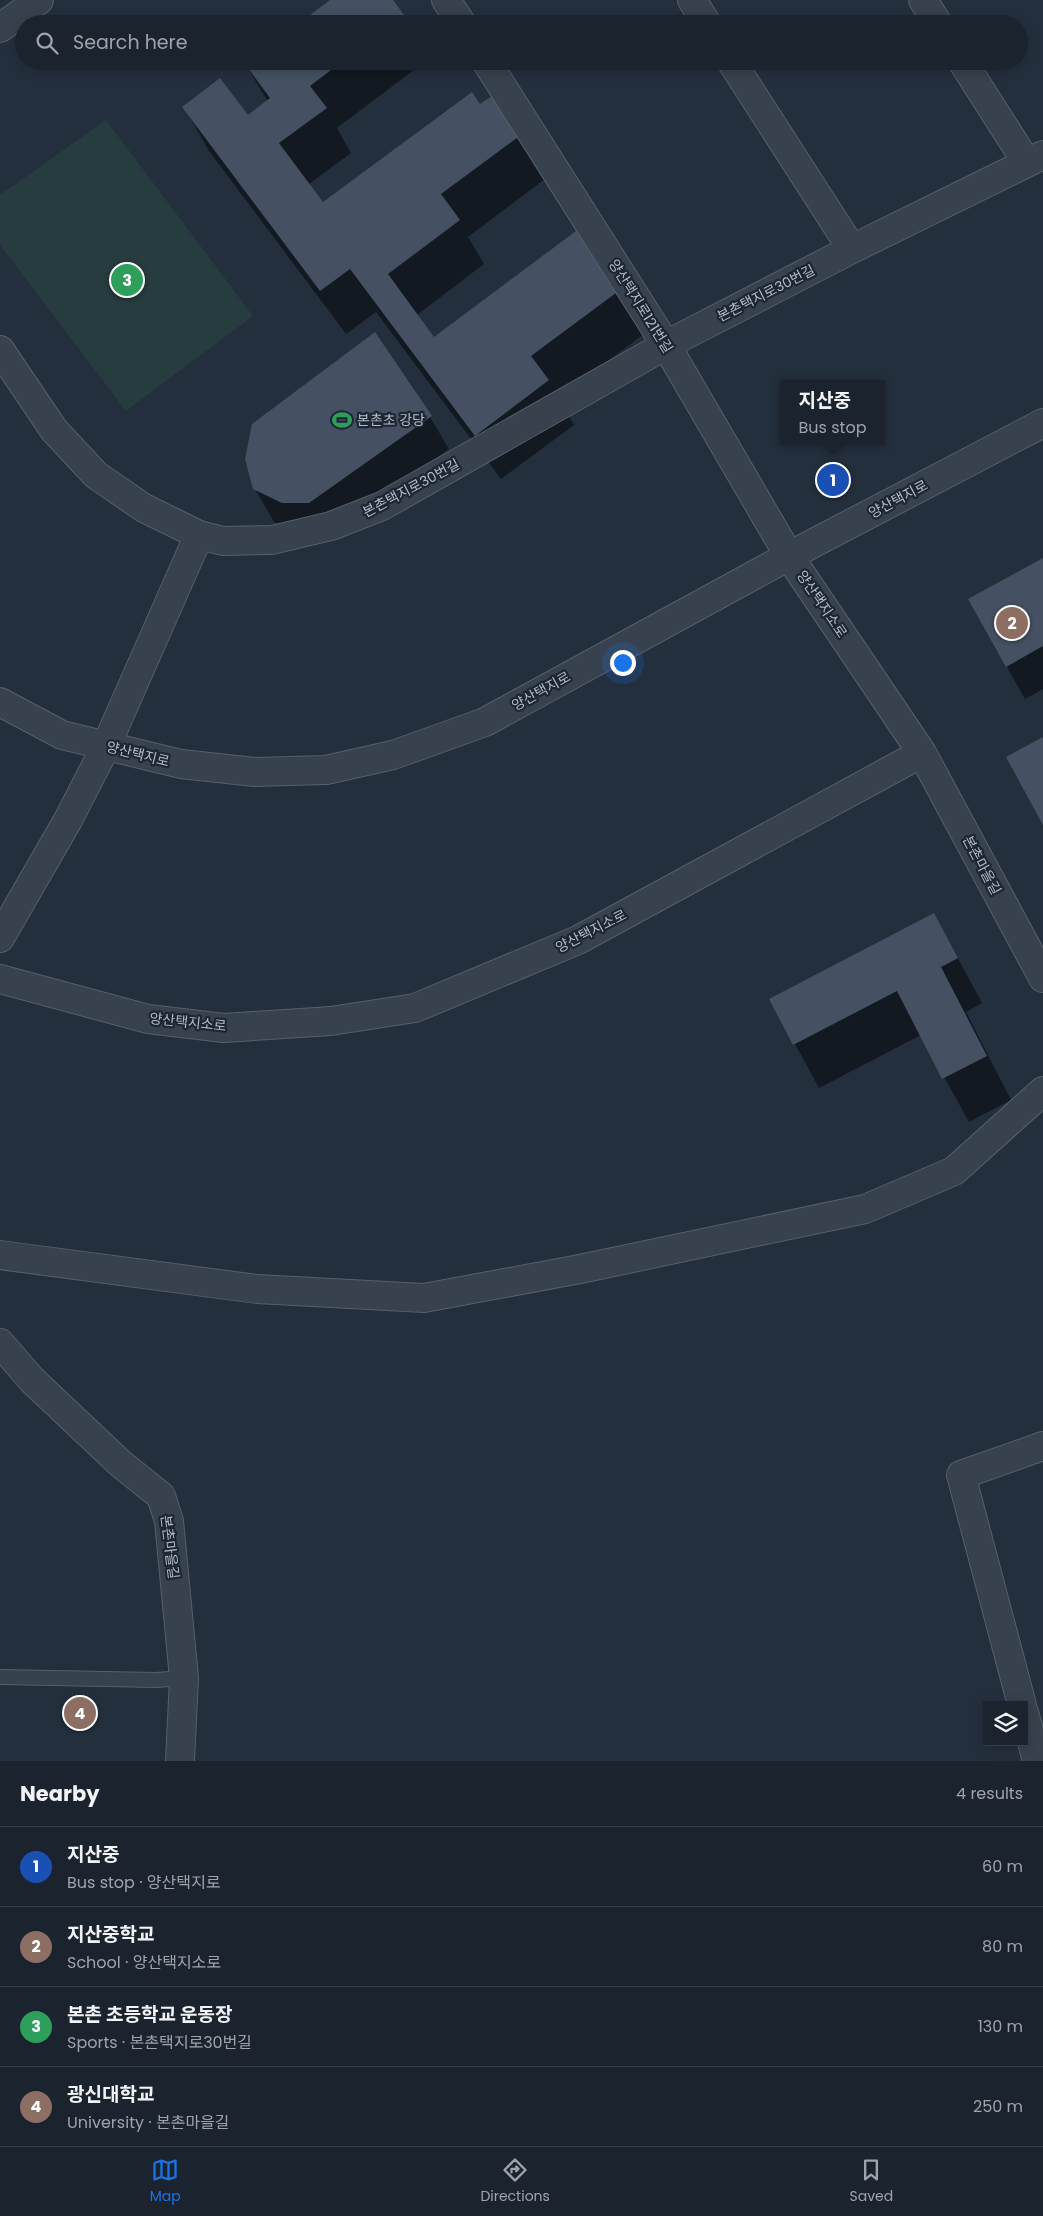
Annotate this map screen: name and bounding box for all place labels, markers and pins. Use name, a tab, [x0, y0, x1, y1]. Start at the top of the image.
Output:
pin: 3	[111, 261, 143, 299]
sports icon: 본촌초 강당	[331, 409, 353, 431]
place label: 본촌초 강당	[357, 410, 425, 430]
pin: 1	[817, 461, 849, 499]
pin: 2	[996, 604, 1028, 642]
pin: 4	[64, 1694, 96, 1732]

